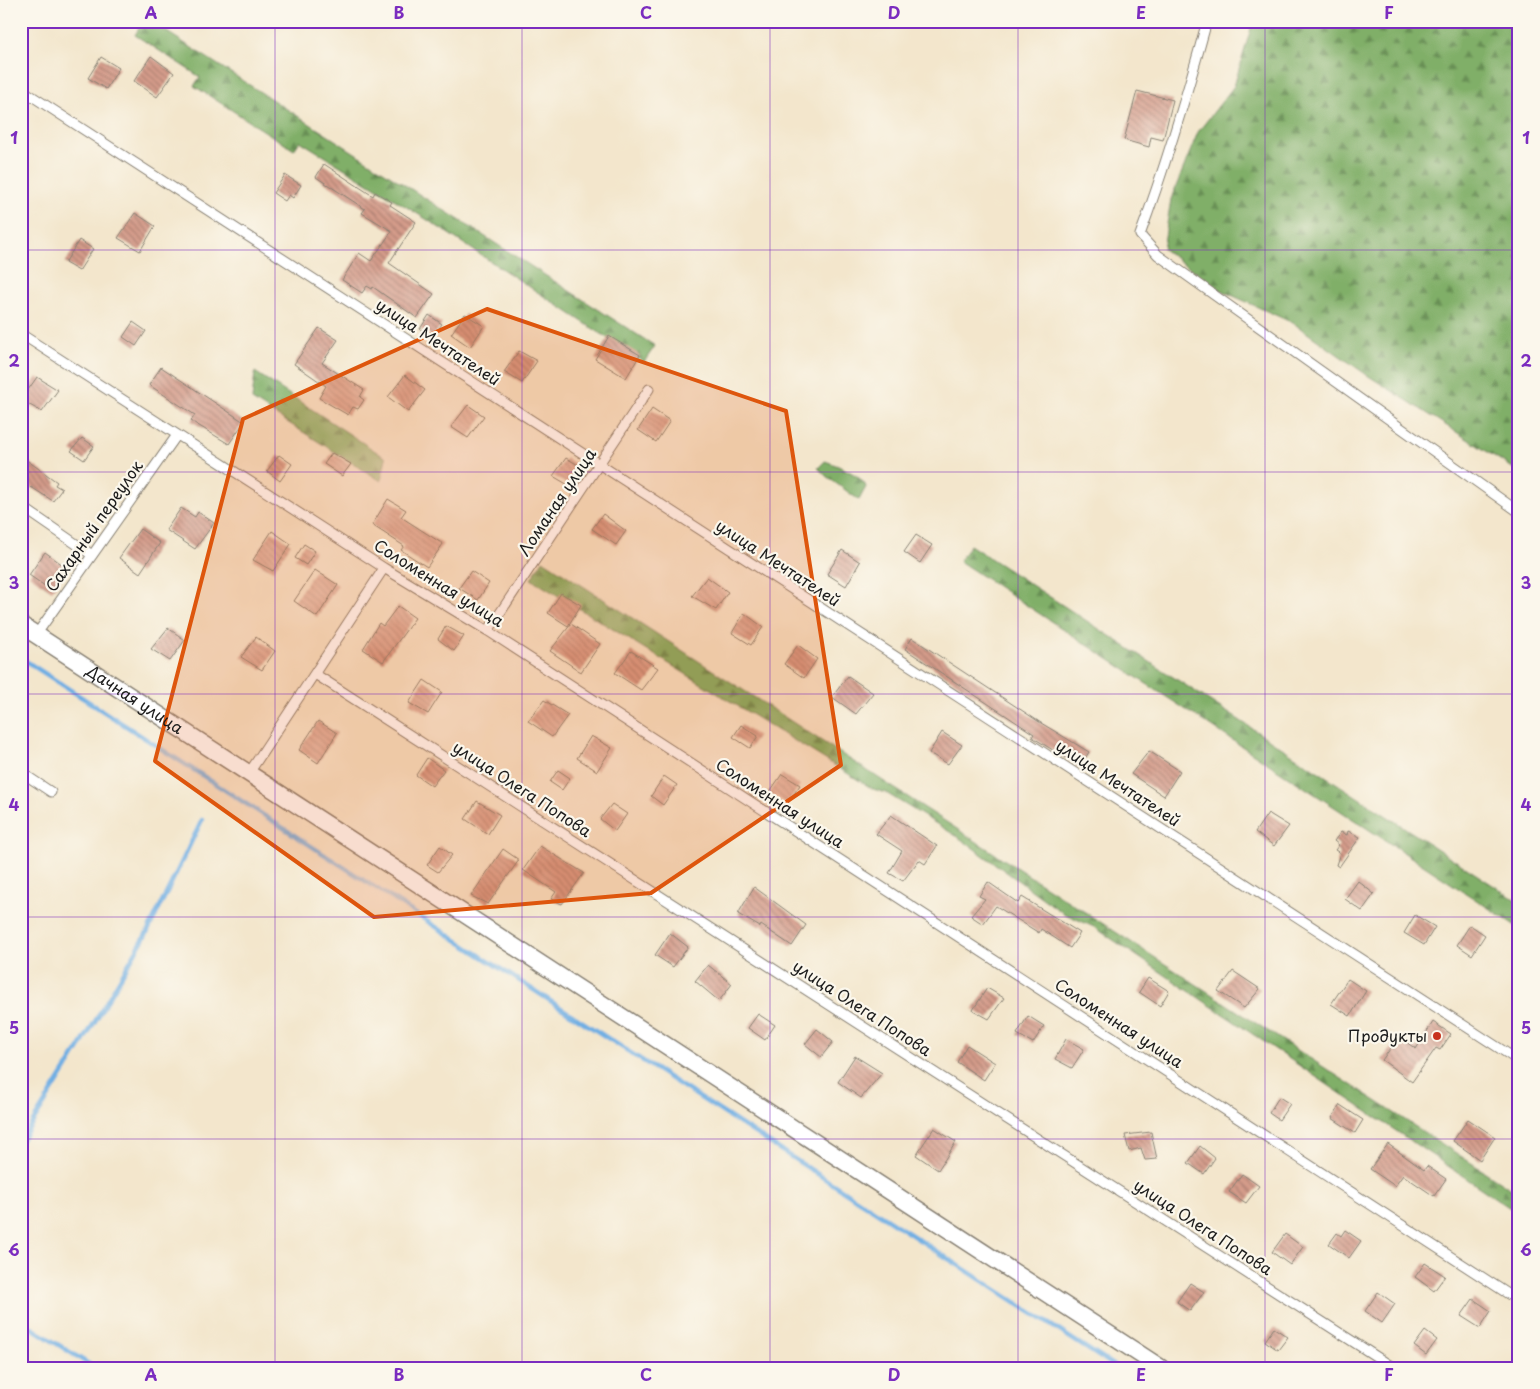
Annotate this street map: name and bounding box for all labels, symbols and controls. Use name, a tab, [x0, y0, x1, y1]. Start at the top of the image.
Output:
text: A	[145, 0, 158, 24]
text: B	[394, 0, 405, 24]
text: C	[640, 0, 652, 24]
text: D	[888, 0, 900, 24]
text: E	[1136, 0, 1146, 24]
text: F	[1384, 0, 1394, 24]
text: 1	[10, 125, 18, 149]
text: 1	[1522, 125, 1530, 149]
street label: улица Мечтателей	[371, 292, 506, 391]
text: 2	[8, 348, 20, 372]
text: 2	[1520, 348, 1532, 372]
street label: Ломаная улица	[511, 443, 601, 560]
street label: Сахарный переулок	[39, 454, 148, 596]
street label: улица Мечтателей	[711, 513, 846, 612]
street label: Соломенная улица	[370, 532, 509, 632]
text: 3	[9, 570, 19, 594]
text: 3	[1521, 570, 1531, 594]
street label: Дачная улица	[81, 657, 189, 739]
street label: улица Мечтателей	[1051, 733, 1186, 832]
street label: улица Олега Попова	[448, 734, 597, 842]
street label: Соломенная улица	[711, 751, 850, 853]
text: 4	[9, 792, 20, 816]
text: 4	[1521, 792, 1532, 816]
street label: улица Олега Попова	[788, 953, 937, 1061]
street label: Соломенная улица	[1050, 971, 1189, 1073]
text: 5	[9, 1015, 19, 1039]
text: 5	[1521, 1015, 1531, 1039]
place label: Продукты	[1348, 1023, 1427, 1047]
marker: Продукты	[1431, 1030, 1443, 1042]
street label: улица Олега Попова	[1129, 1172, 1278, 1280]
text: 6	[8, 1237, 20, 1261]
text: 6	[1520, 1237, 1532, 1261]
text: A	[145, 1362, 158, 1386]
text: B	[394, 1362, 405, 1386]
text: C	[640, 1362, 652, 1386]
text: D	[888, 1362, 900, 1386]
text: E	[1136, 1362, 1146, 1386]
text: F	[1384, 1362, 1394, 1386]

